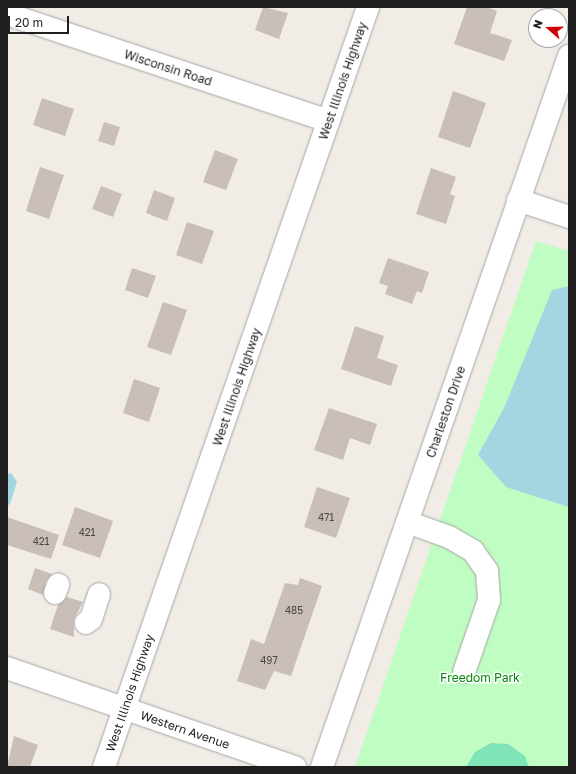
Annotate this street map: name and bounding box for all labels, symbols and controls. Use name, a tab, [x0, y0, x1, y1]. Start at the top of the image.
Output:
scale bar	[10, 8, 71, 34]
north arrow	[528, 8, 568, 48]
text: 20 m	[15, 15, 43, 30]
text: N	[530, 18, 545, 30]
street label: West Illinois Highway	[316, 20, 370, 142]
street label: Wisconsin Road	[122, 47, 214, 89]
street label: West Illinois Highway	[210, 326, 264, 448]
street label: Charleston Drive	[424, 364, 468, 460]
house number: 471	[318, 512, 334, 524]
house number: 421	[79, 527, 95, 539]
house number: 421	[33, 536, 49, 548]
house number: 485	[285, 605, 303, 617]
street label: West Illinois Highway	[103, 632, 157, 754]
house number: 497	[260, 655, 278, 667]
park label: Freedom Park	[440, 671, 520, 685]
street label: Western Avenue	[138, 708, 232, 752]

